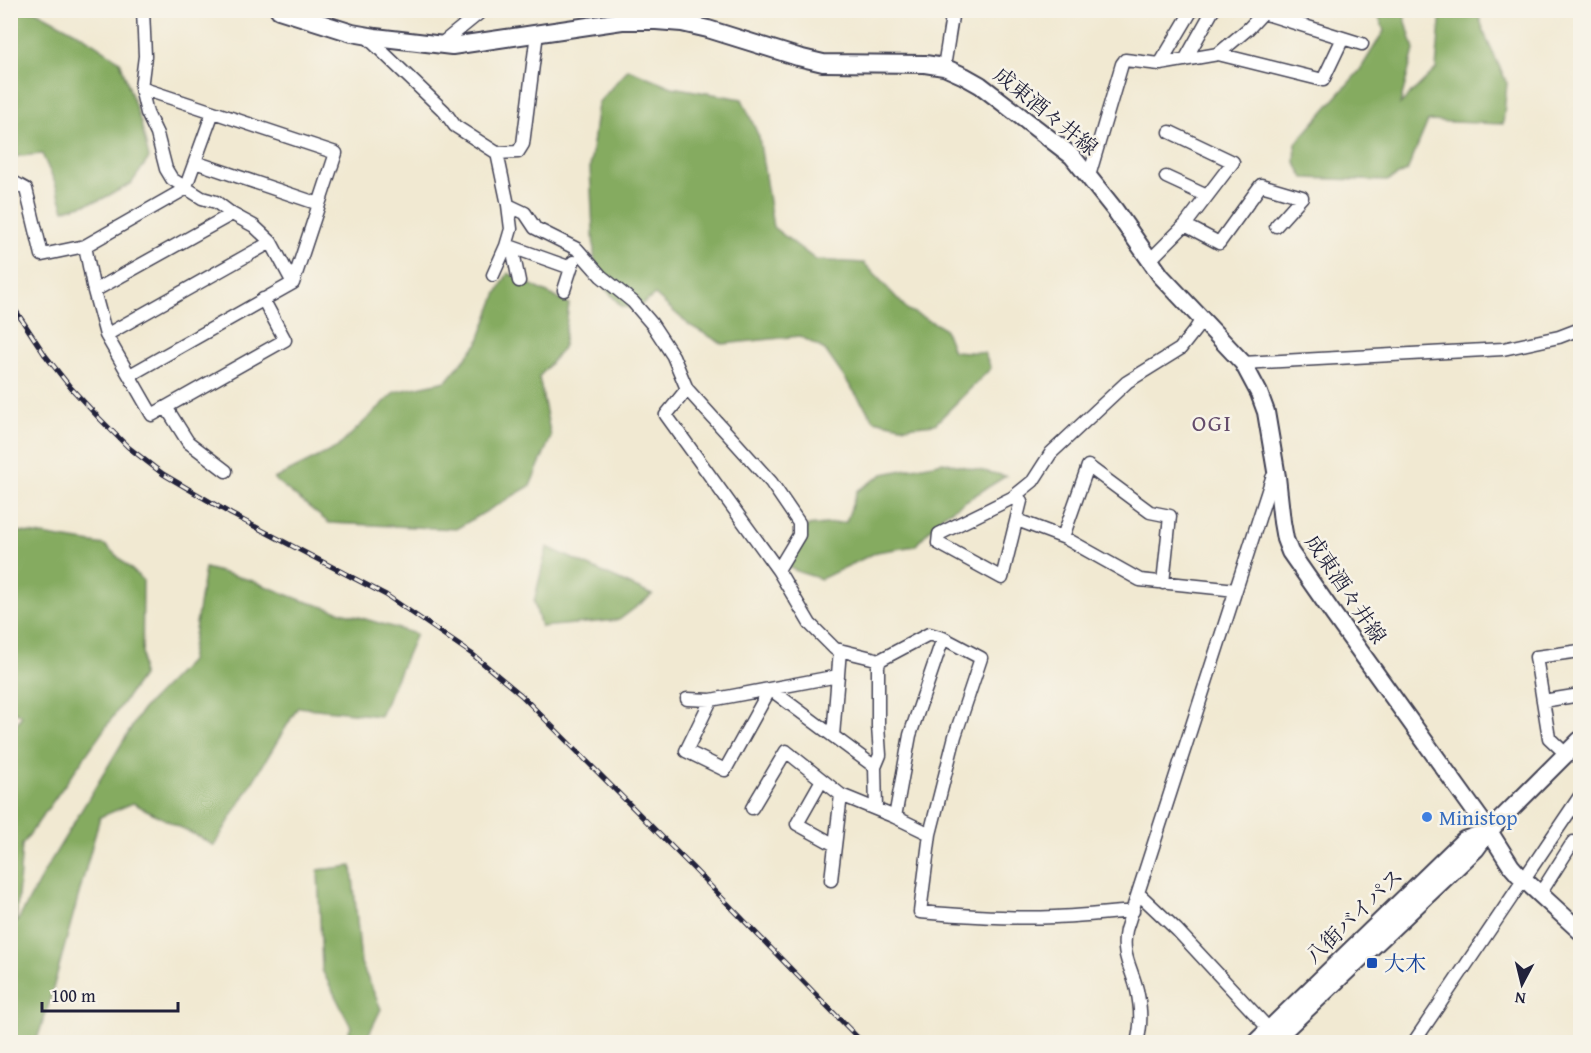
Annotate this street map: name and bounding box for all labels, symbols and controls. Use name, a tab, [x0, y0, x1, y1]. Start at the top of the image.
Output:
street label: 成東酒々井線	[987, 59, 1105, 163]
district label: OGI	[1192, 405, 1232, 440]
street label: 成東酒々井線	[1298, 528, 1394, 650]
place label: Ministop	[1439, 802, 1518, 833]
marker: Ministop	[1420, 810, 1434, 824]
street label: 八街バイパス	[1298, 861, 1410, 971]
place label: 大木	[1384, 948, 1426, 979]
north arrow	[1492, 954, 1552, 1014]
marker: 大木	[1365, 956, 1379, 970]
scale bar	[42, 975, 178, 1013]
text: 100 m	[51, 982, 96, 1009]
text: N	[1513, 986, 1527, 1011]

